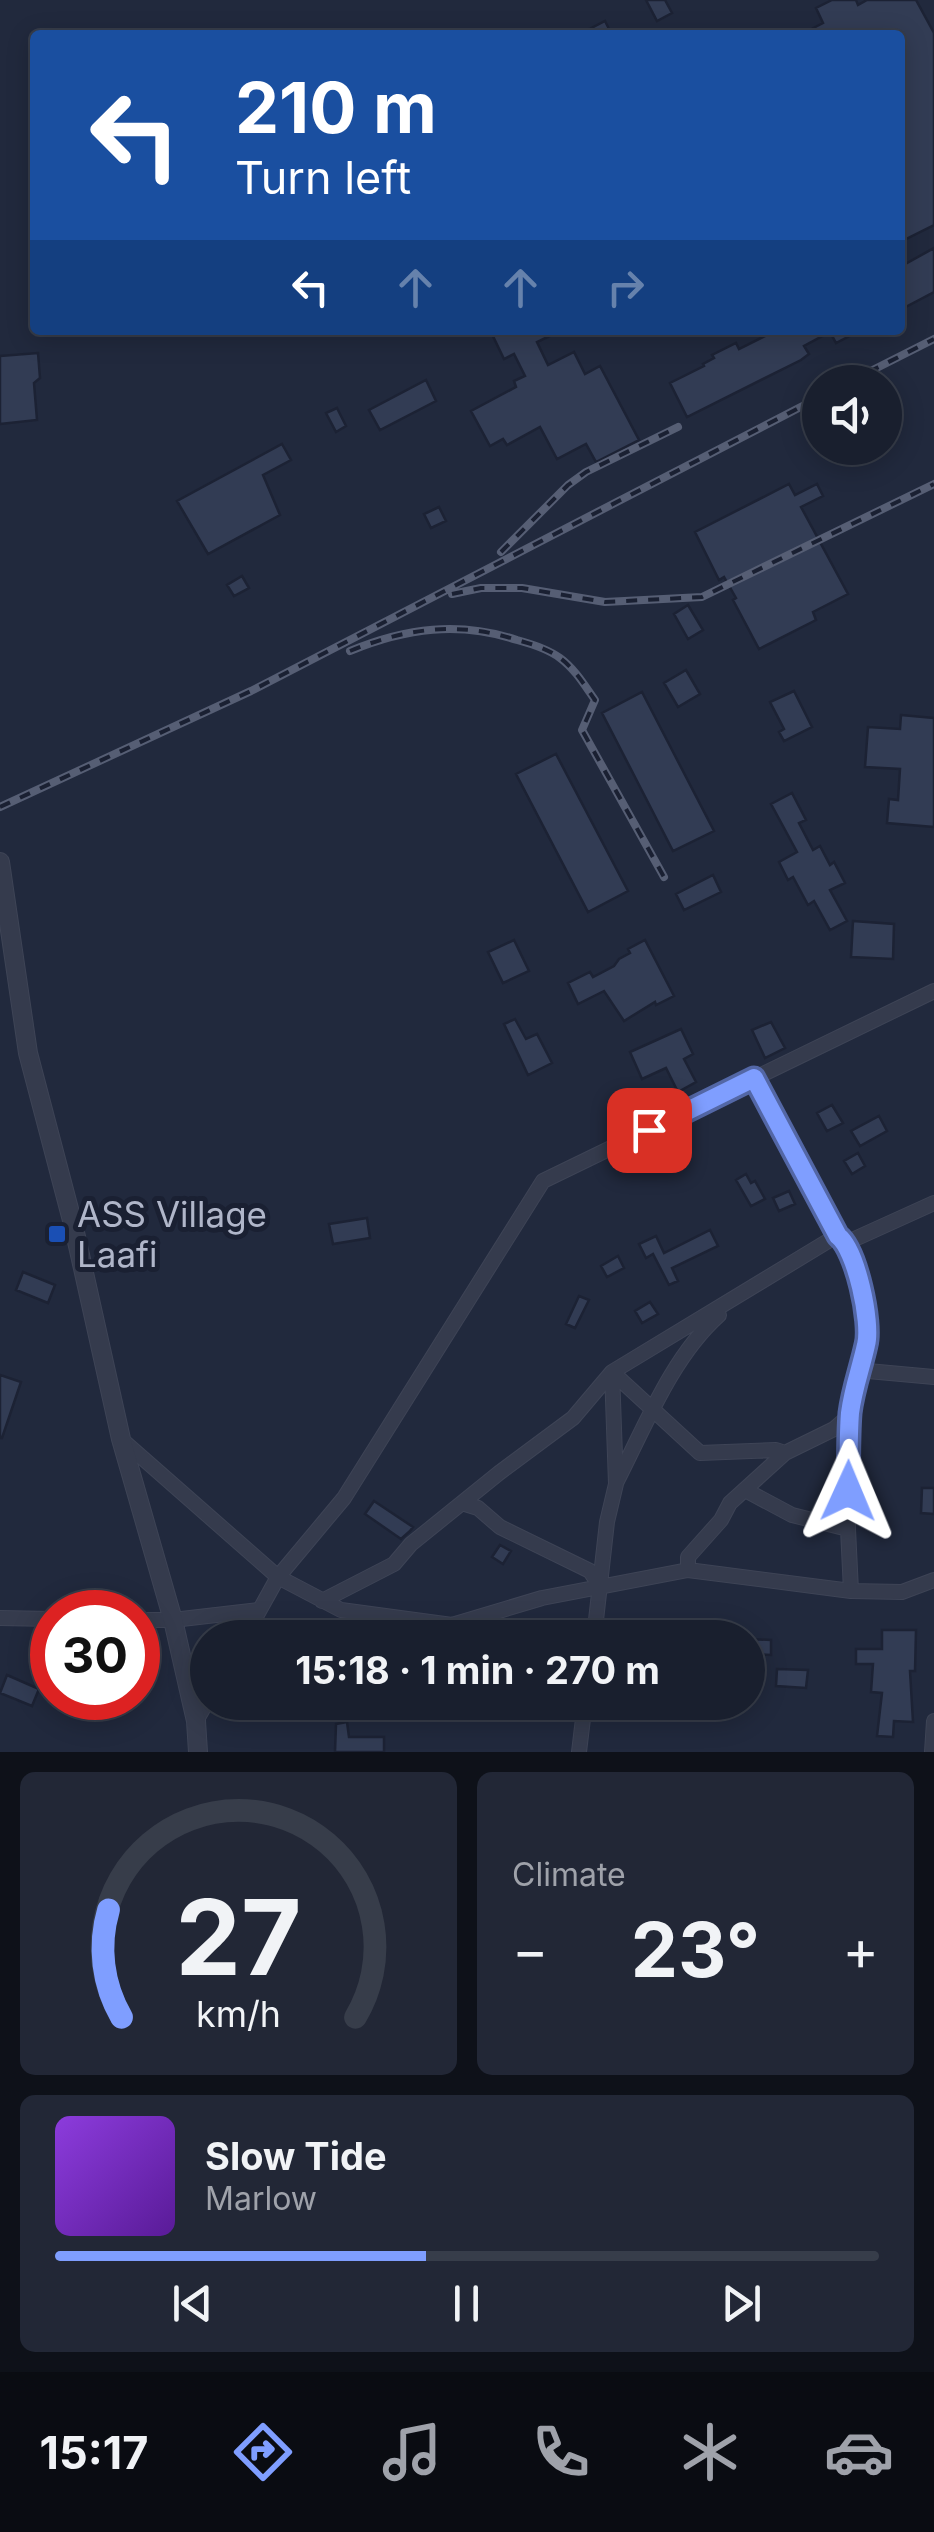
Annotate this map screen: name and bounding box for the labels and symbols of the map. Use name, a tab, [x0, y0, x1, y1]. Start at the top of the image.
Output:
pin	[607, 1088, 692, 1173]
place label: ASS Village Laafi	[77, 1193, 267, 1275]
marker: ASS Village Laafi	[46, 1223, 68, 1245]
position arrow	[796, 1439, 900, 1543]
speed limit sign: 30	[30, 1590, 160, 1720]

